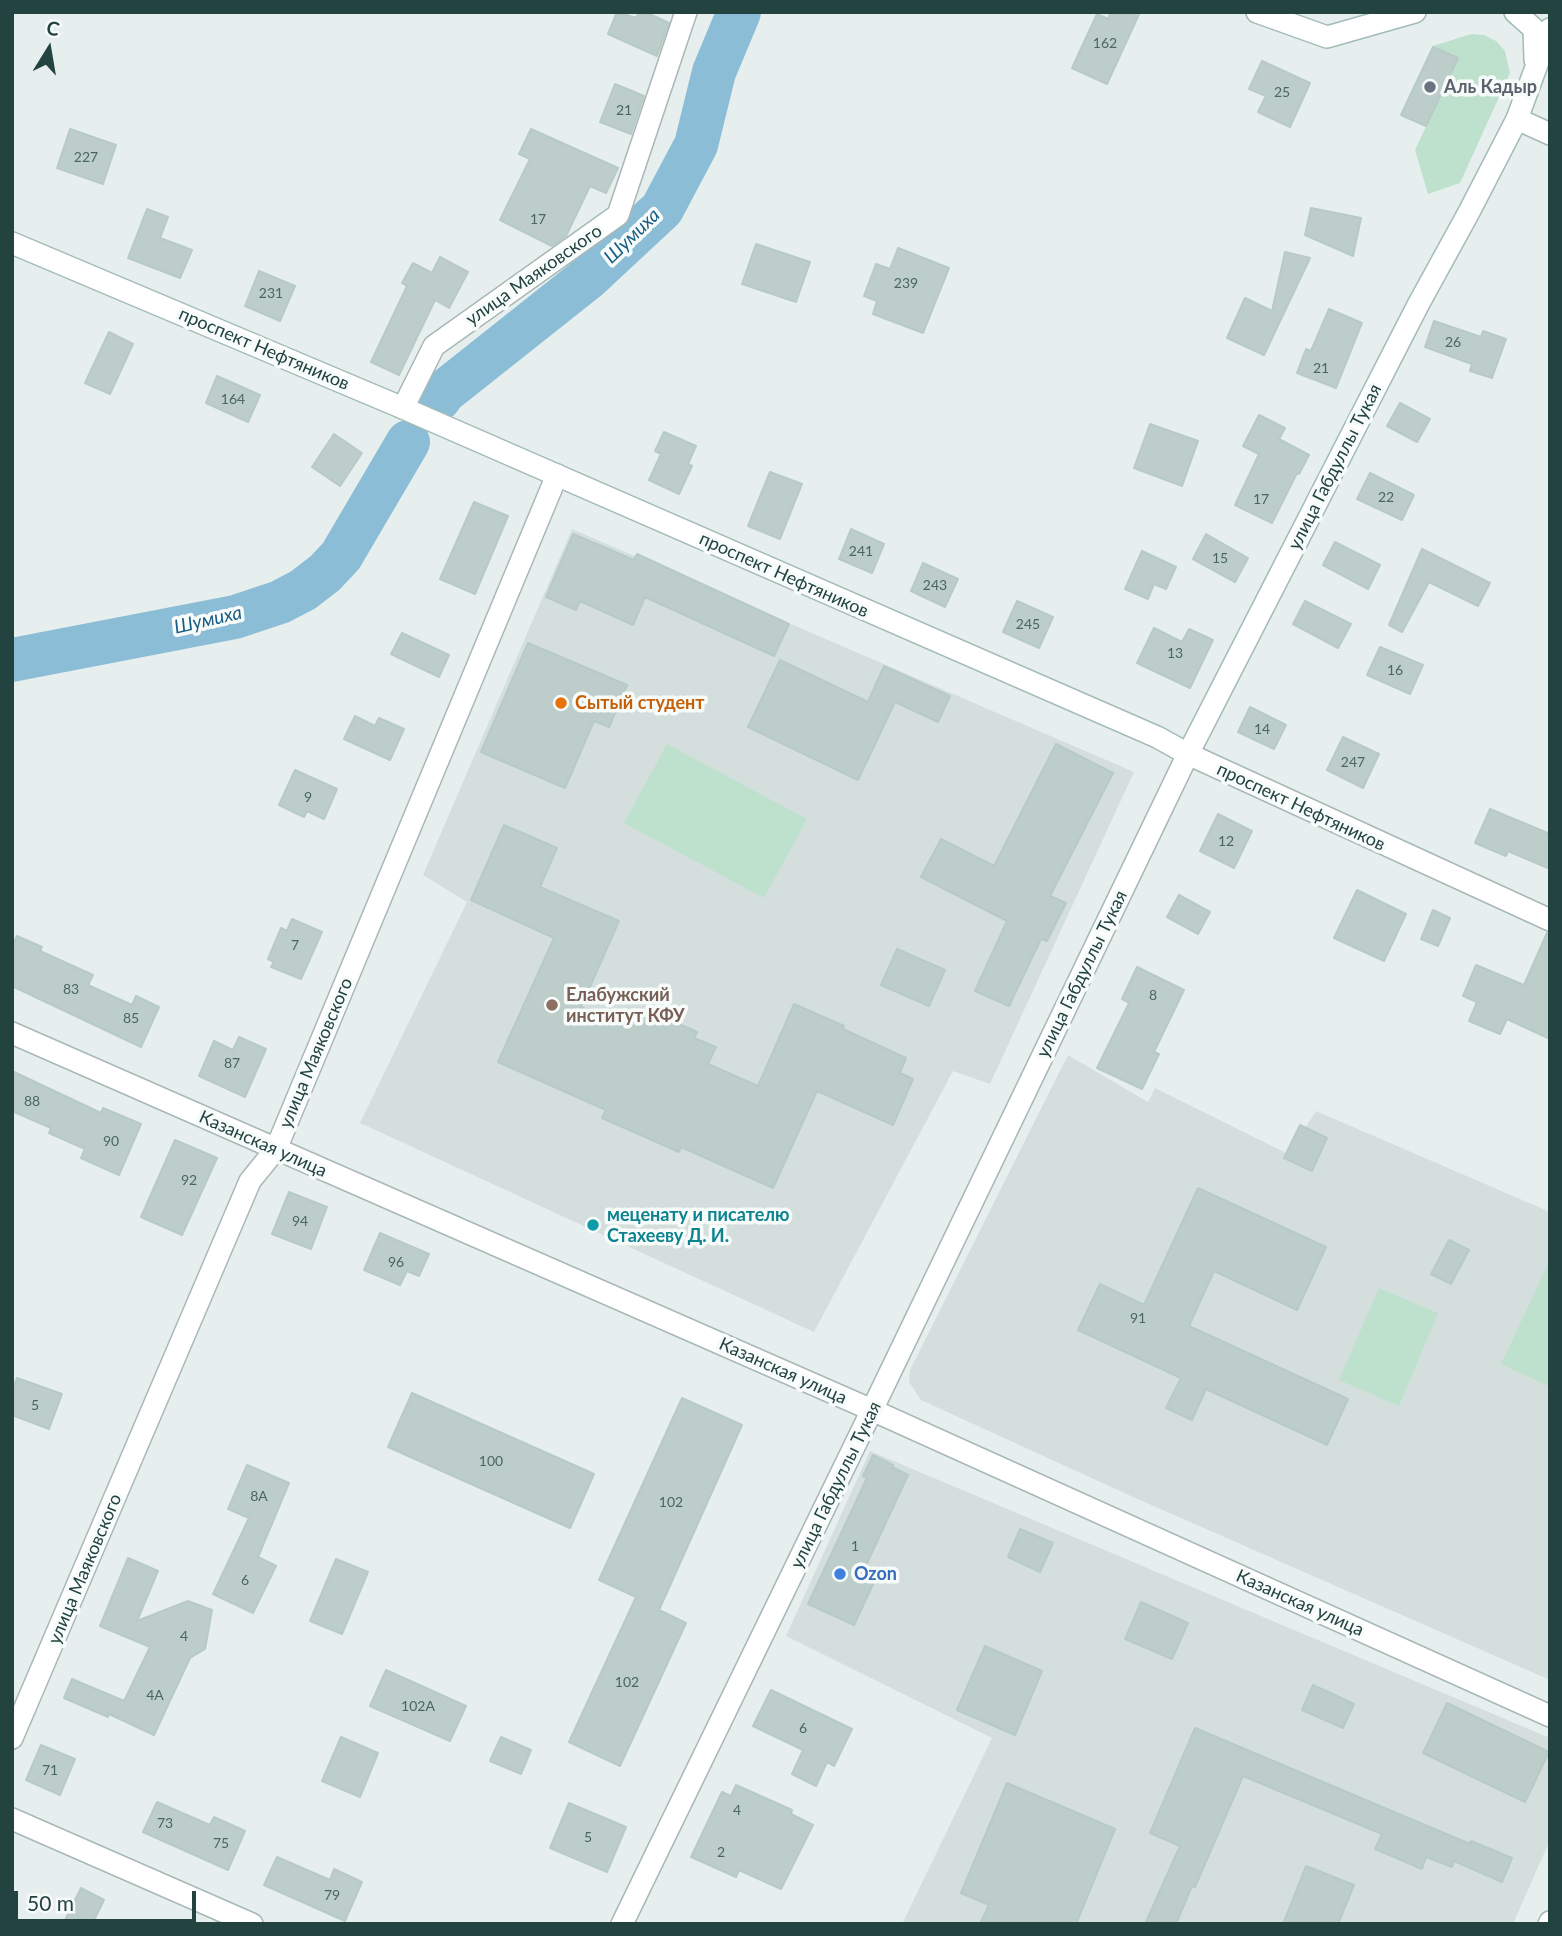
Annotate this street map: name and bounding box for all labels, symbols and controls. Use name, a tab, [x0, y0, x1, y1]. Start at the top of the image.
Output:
north arrow	[14, 14, 84, 84]
text: С	[45, 15, 61, 40]
house number: 162	[1093, 35, 1117, 51]
place label: Аль Кадыр	[1444, 76, 1537, 98]
marker: Аль Кадыр	[1422, 79, 1438, 95]
house number: 25	[1274, 84, 1290, 100]
house number: 21	[616, 102, 632, 118]
house number: 227	[74, 149, 98, 165]
water label: Шумиха	[599, 204, 665, 268]
house number: 17	[530, 211, 546, 227]
street label: улица Маяковского	[462, 220, 606, 330]
house number: 239	[894, 275, 918, 291]
house number: 231	[259, 285, 283, 301]
street label: проспект Нефтяников	[175, 303, 353, 395]
house number: 26	[1445, 334, 1461, 350]
house number: 21	[1313, 360, 1329, 376]
street label: улица Габдуллы Тукая	[1284, 380, 1386, 554]
house number: 164	[221, 391, 245, 407]
house number: 22	[1378, 489, 1394, 505]
house number: 17	[1253, 491, 1269, 507]
street label: проспект Нефтяников	[696, 528, 872, 622]
house number: 241	[849, 543, 873, 559]
house number: 15	[1212, 550, 1228, 566]
house number: 243	[923, 577, 947, 593]
water label: Шумиха	[172, 601, 244, 639]
house number: 245	[1016, 616, 1040, 632]
house number: 13	[1167, 645, 1183, 661]
house number: 16	[1387, 662, 1403, 678]
place label: Сытый студент	[575, 692, 705, 714]
marker: Сытый студент	[553, 695, 569, 711]
house number: 14	[1254, 721, 1270, 737]
house number: 247	[1341, 754, 1365, 770]
street label: проспект Нефтяников	[1213, 759, 1389, 855]
house number: 9	[304, 789, 312, 805]
house number: 12	[1218, 833, 1234, 849]
street label: улица Габдуллы Тукая	[1032, 887, 1132, 1061]
house number: 7	[291, 937, 299, 953]
street label: улица Маяковского	[275, 975, 357, 1131]
house number: 83	[63, 981, 79, 997]
place label: Елабужский институт КФУ	[566, 984, 685, 1026]
house number: 8	[1149, 987, 1157, 1003]
marker: Елабужский институт КФУ	[544, 997, 560, 1013]
house number: 85	[123, 1010, 139, 1026]
house number: 87	[224, 1055, 240, 1071]
house number: 88	[24, 1093, 40, 1109]
street label: Казанская улица	[196, 1106, 330, 1182]
house number: 90	[103, 1133, 119, 1149]
house number: 92	[181, 1172, 197, 1188]
place label: меценату и писателю Стахееву Д. И.	[607, 1204, 789, 1246]
house number: 94	[292, 1213, 308, 1229]
marker: меценату и писателю Стахееву Д. И.	[585, 1217, 601, 1233]
house number: 96	[388, 1254, 404, 1270]
house number: 91	[1130, 1310, 1146, 1326]
street label: Казанская улица	[716, 1333, 850, 1409]
house number: 5	[31, 1397, 39, 1413]
street label: улица Габдуллы Тукая	[786, 1398, 886, 1572]
house number: 100	[479, 1453, 503, 1469]
house number: 8А	[250, 1488, 268, 1504]
street label: улица Маяковского	[44, 1491, 126, 1647]
house number: 102	[659, 1494, 683, 1510]
house number: 1	[851, 1538, 859, 1554]
place label: Ozon	[854, 1563, 897, 1585]
street label: Казанская улица	[1233, 1565, 1367, 1641]
marker: Ozon	[832, 1566, 848, 1582]
house number: 6	[241, 1572, 249, 1588]
house number: 4	[180, 1628, 188, 1644]
house number: 102	[615, 1674, 639, 1690]
house number: 4А	[146, 1687, 164, 1703]
house number: 102А	[401, 1698, 435, 1714]
house number: 6	[799, 1720, 807, 1736]
house number: 71	[42, 1762, 58, 1778]
house number: 4	[733, 1802, 741, 1818]
house number: 73	[157, 1815, 173, 1831]
house number: 5	[584, 1829, 592, 1845]
house number: 75	[213, 1835, 229, 1851]
house number: 2	[717, 1844, 725, 1860]
scale bar	[18, 1876, 200, 1920]
house number: 79	[324, 1887, 340, 1903]
text: 50 m	[27, 1890, 74, 1915]

